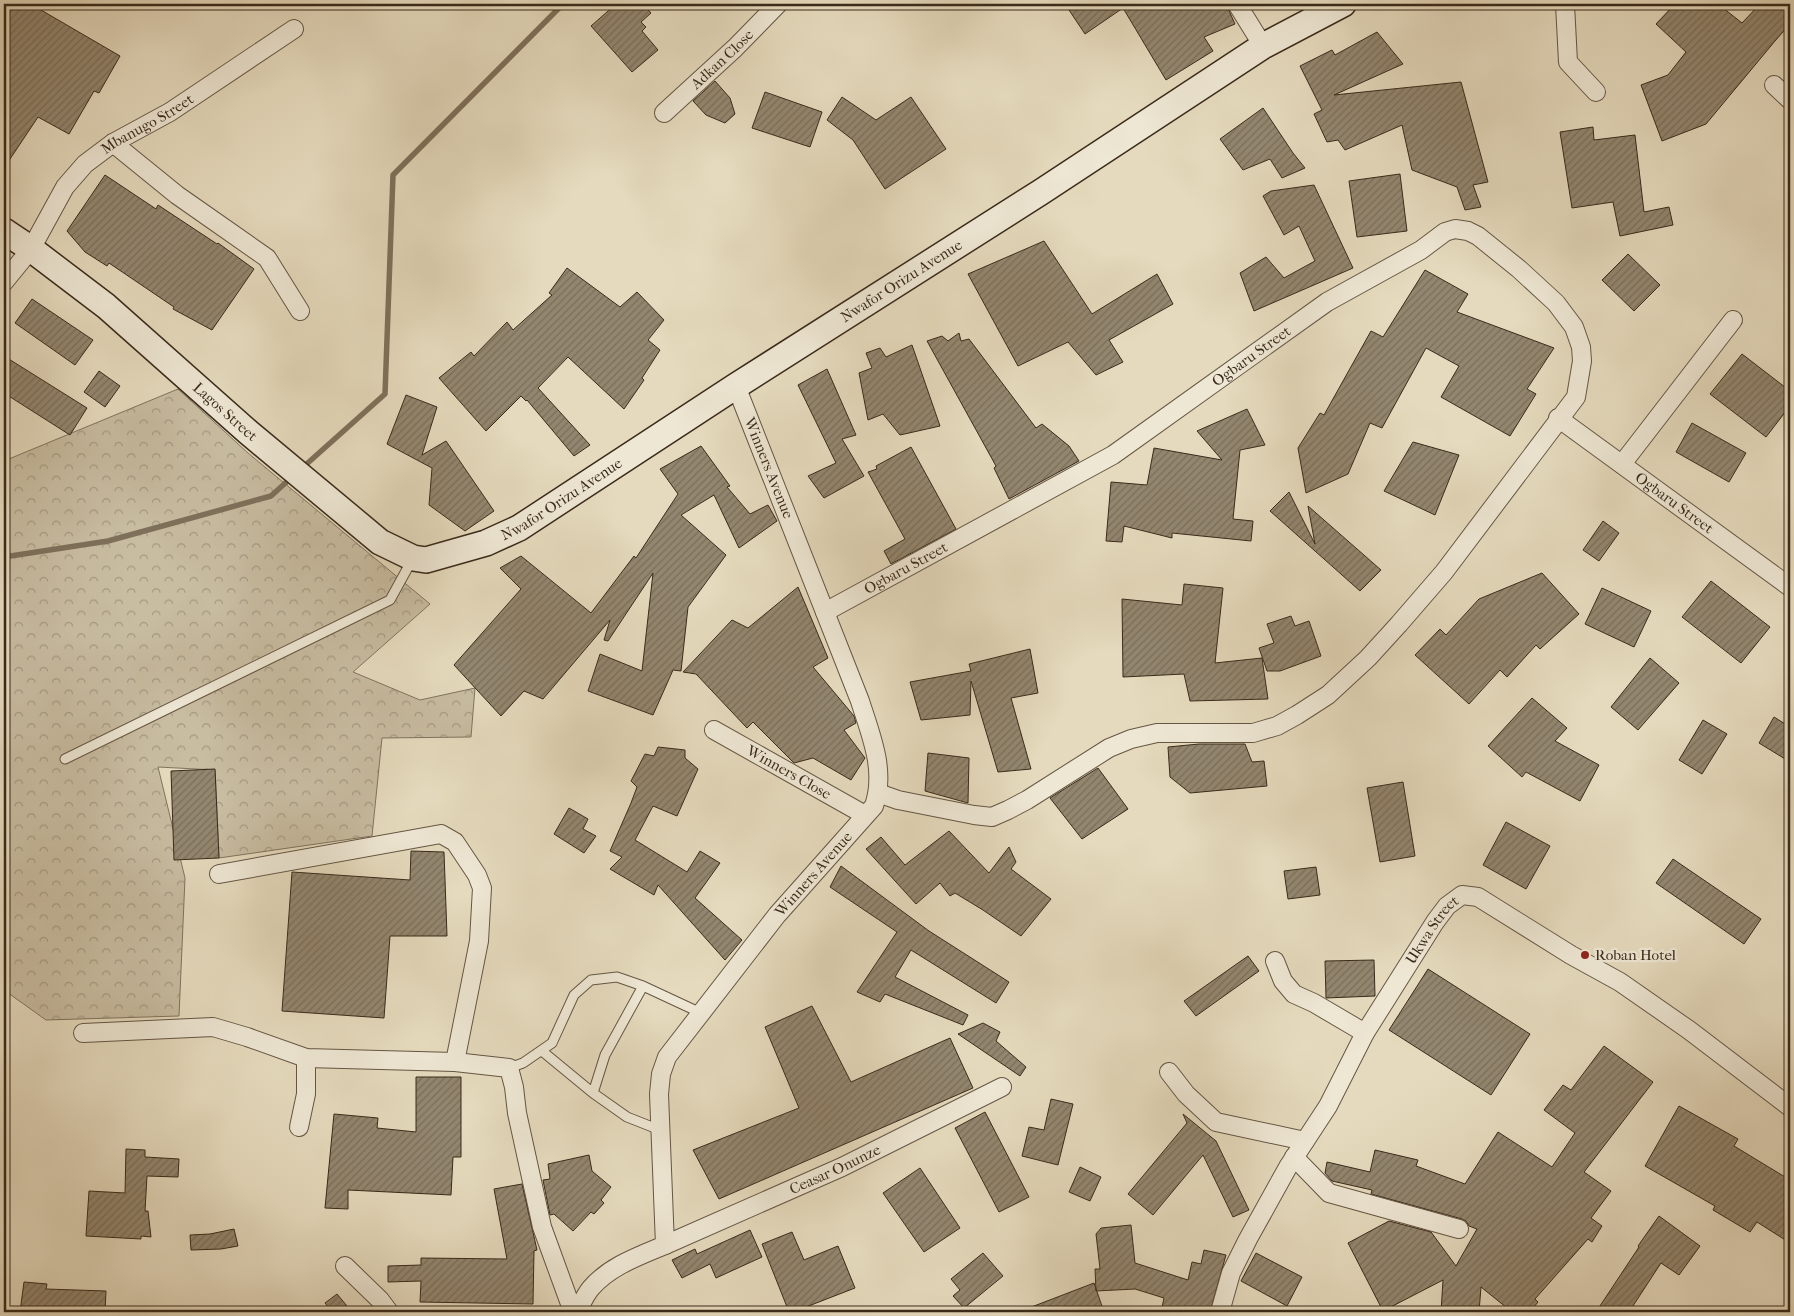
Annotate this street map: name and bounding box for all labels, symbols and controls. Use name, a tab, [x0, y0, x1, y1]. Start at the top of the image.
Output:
street label: Adkan Close	[686, 25, 757, 94]
street label: Mbanugo Street	[97, 90, 197, 158]
street label: Nwafor Orizu Avenue	[837, 235, 966, 326]
street label: Ogbaru Street	[1208, 322, 1295, 390]
street label: Lagos Street	[189, 378, 262, 445]
street label: Winners Avenue	[740, 414, 798, 522]
street label: Nwafor Orizu Avenue	[498, 454, 626, 544]
street label: Ogbaru Street	[1632, 468, 1718, 538]
street label: Ogbaru Street	[861, 538, 951, 598]
street label: Winners Close	[743, 741, 835, 803]
street label: Winners Avenue	[770, 827, 856, 921]
street label: Ukwa Street	[1402, 891, 1463, 967]
place label: Roban Hotel	[1595, 946, 1676, 964]
marker: Roban Hotel	[1579, 949, 1591, 961]
street label: Ceasar Onunze	[787, 1140, 884, 1198]

